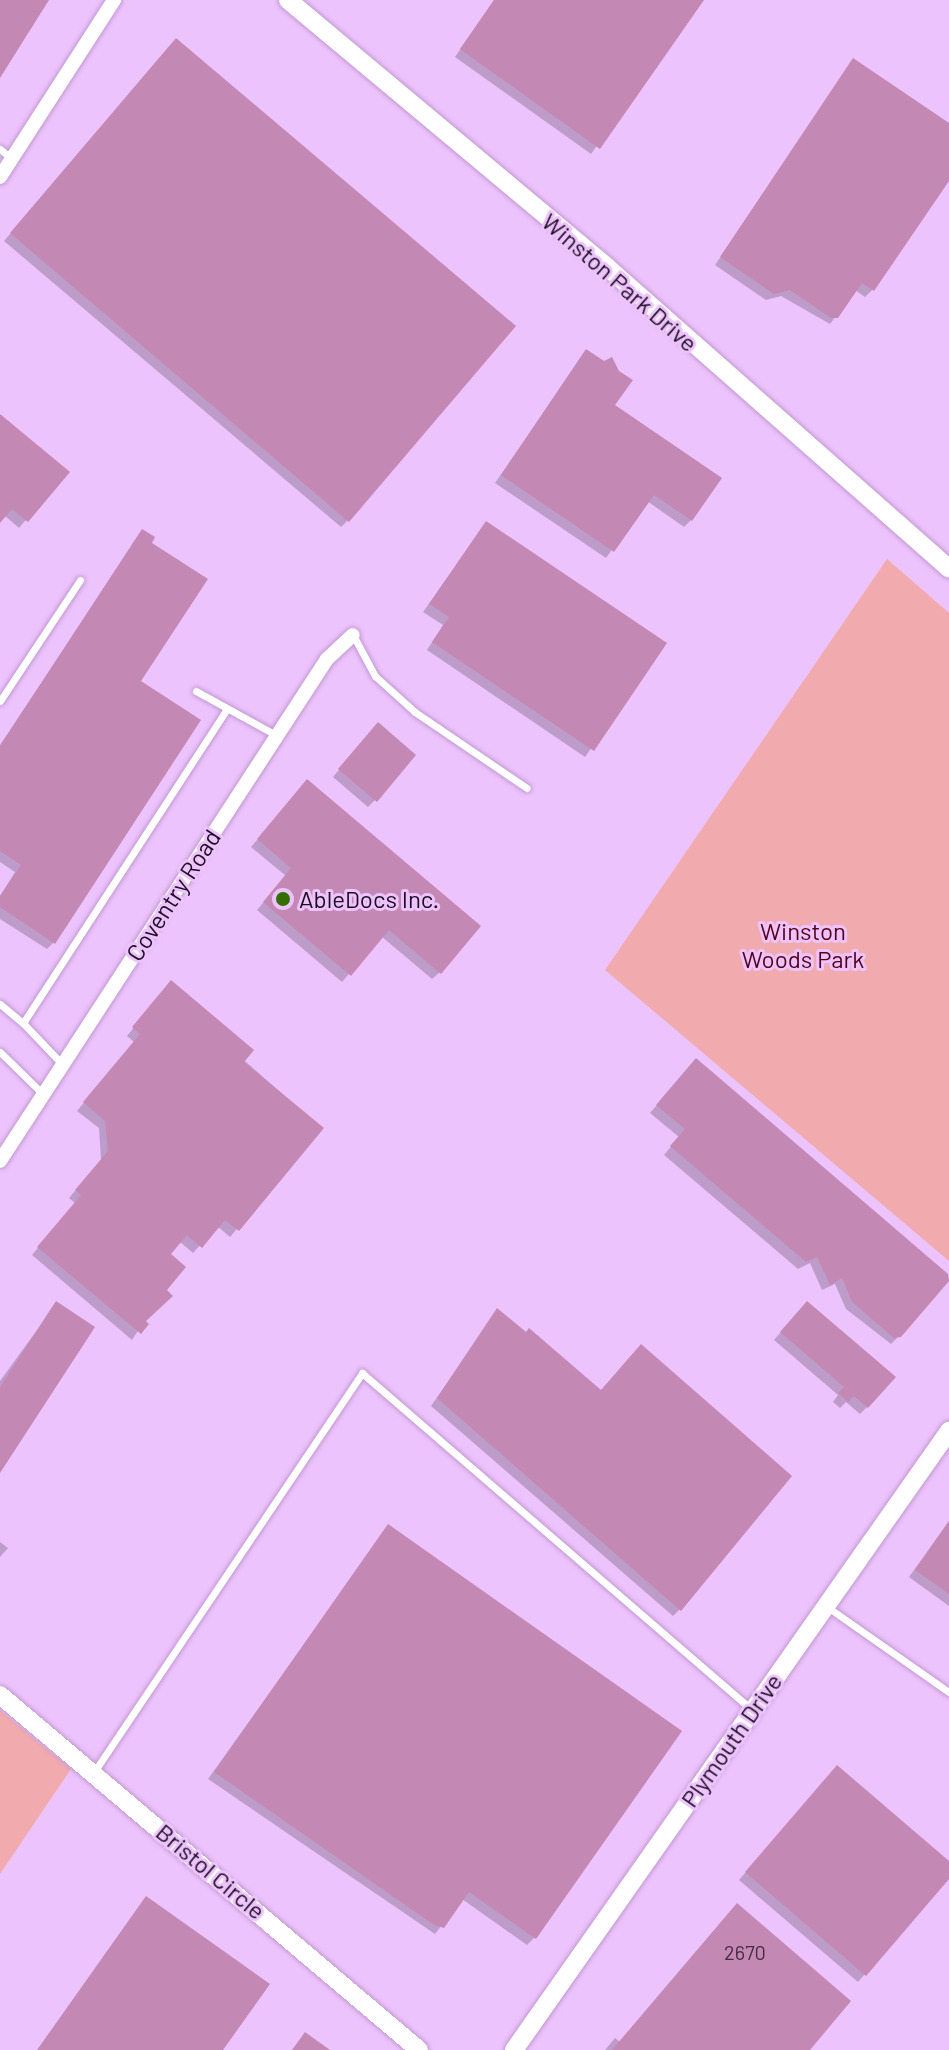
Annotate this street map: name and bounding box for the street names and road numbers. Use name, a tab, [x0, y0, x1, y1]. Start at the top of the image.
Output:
street label: Winston Park Drive	[536, 207, 704, 357]
street label: Coventry Road	[120, 824, 226, 966]
street label: Plymouth Drive	[674, 1668, 788, 1812]
street label: Bristol Circle	[151, 1817, 271, 1925]

